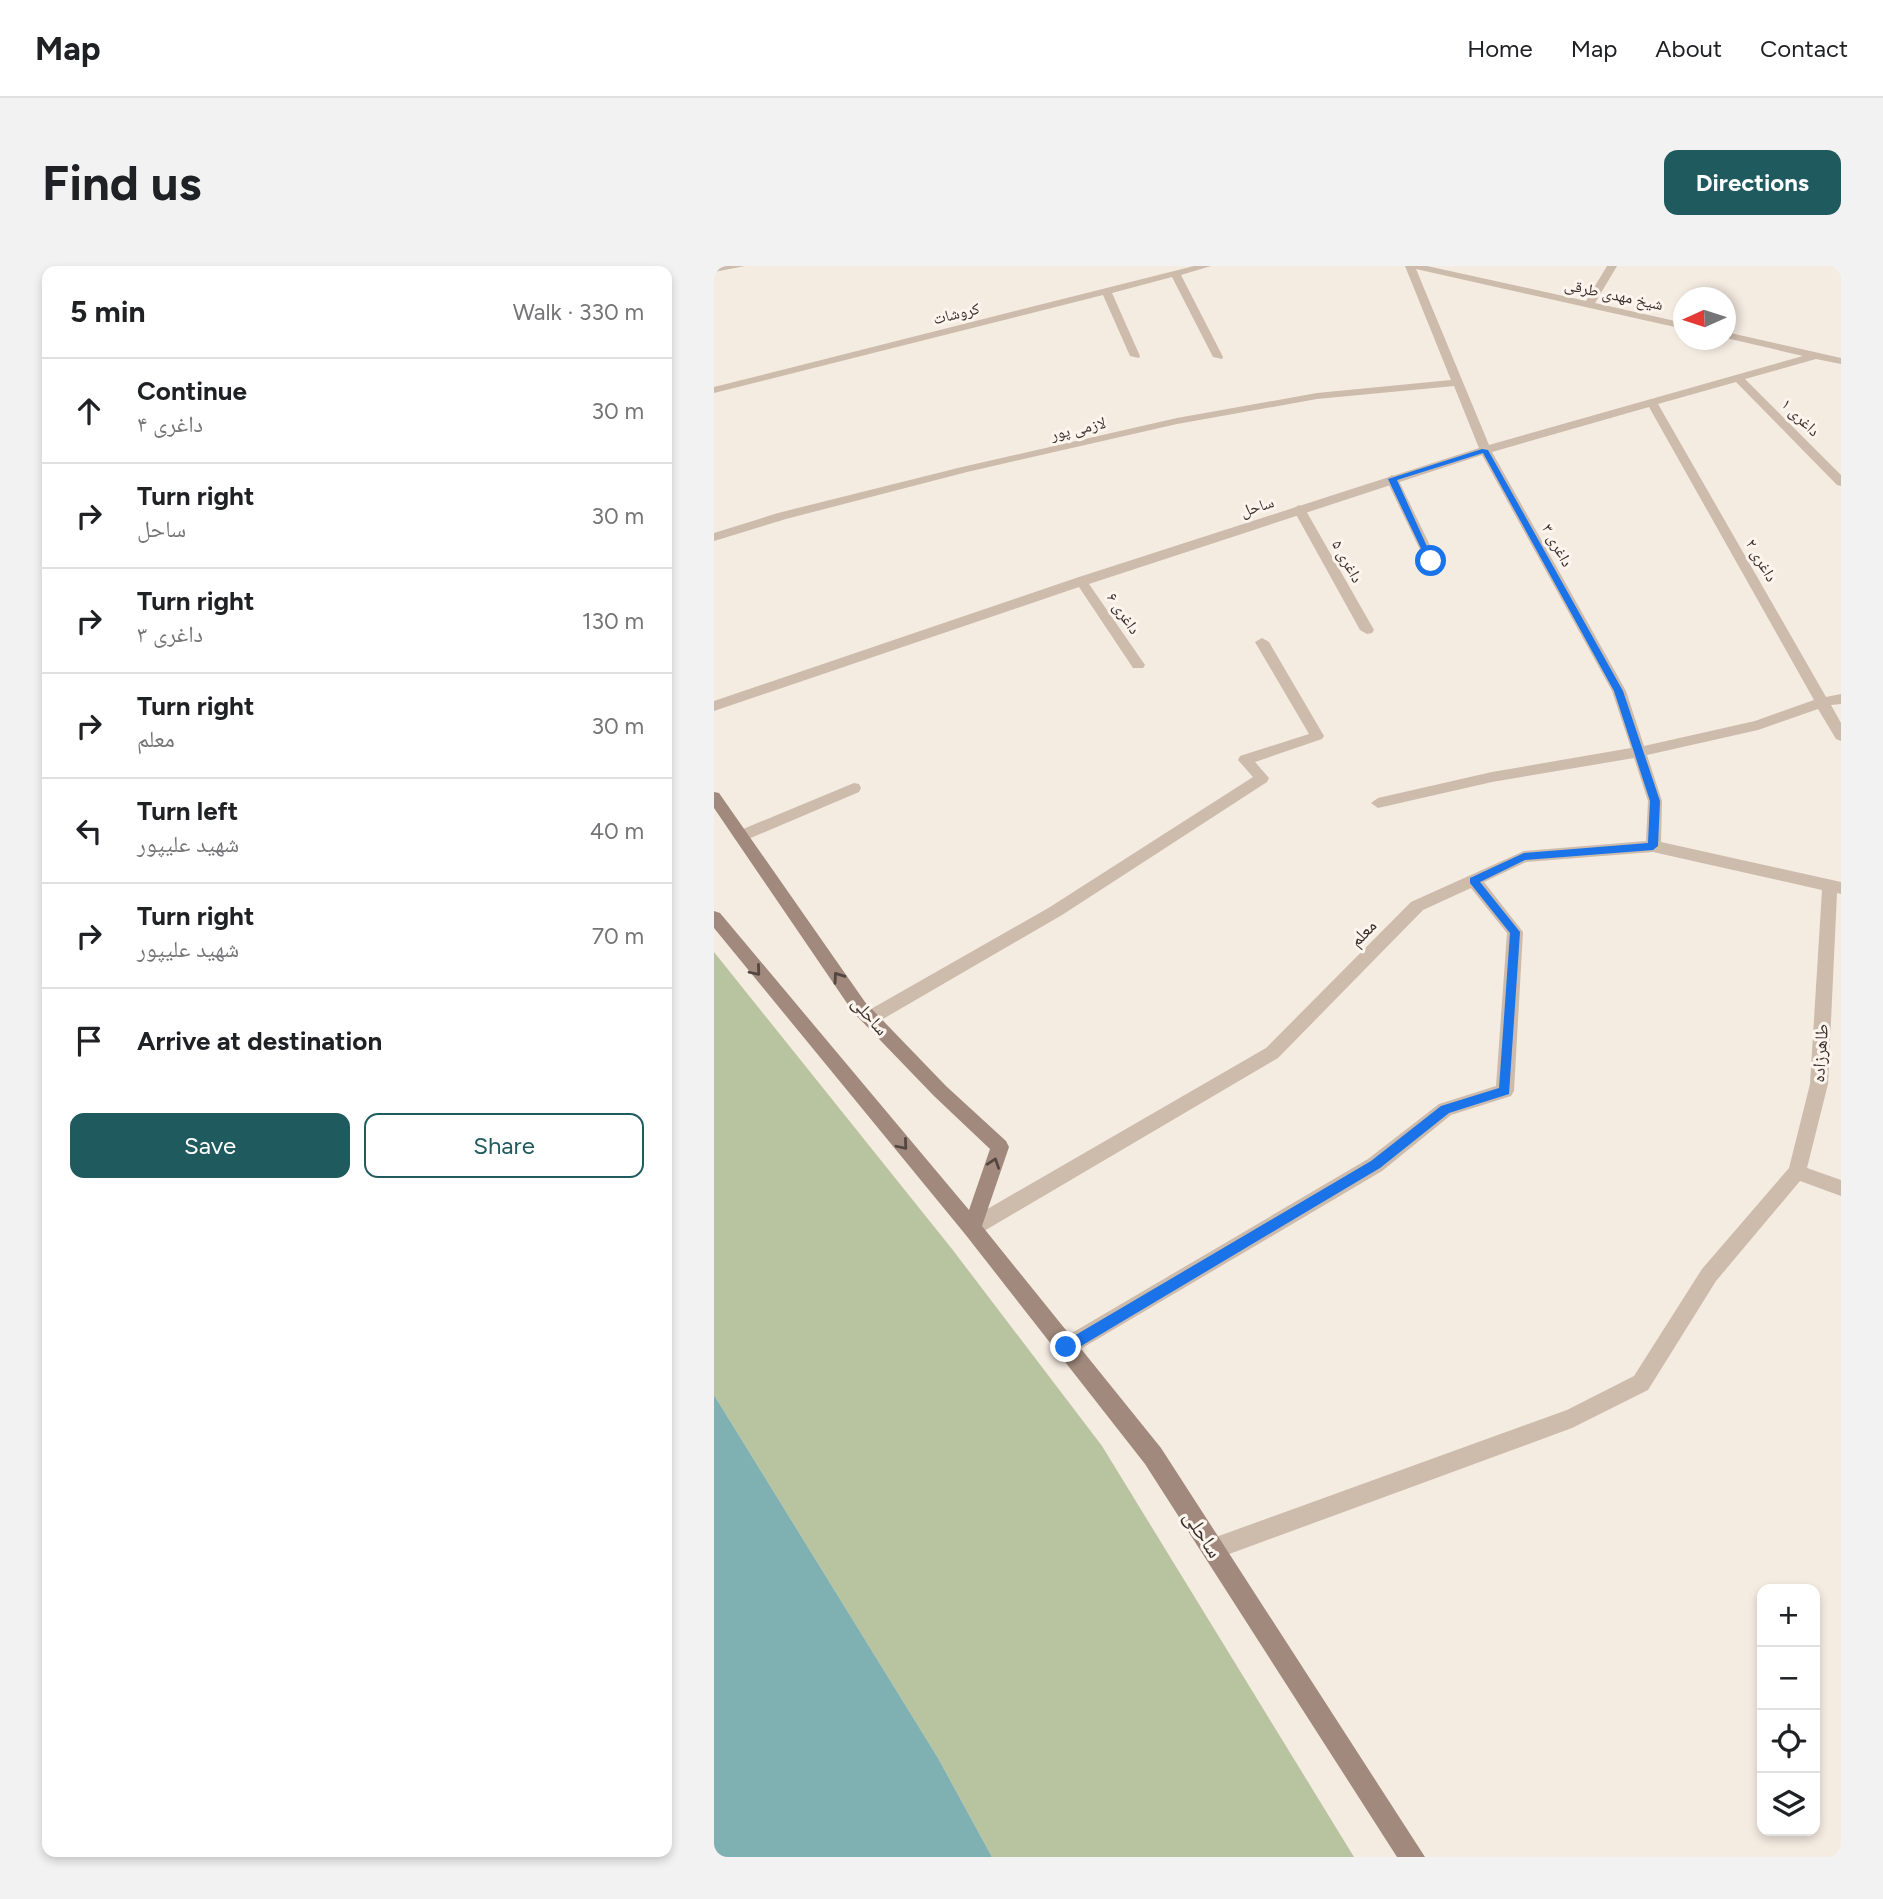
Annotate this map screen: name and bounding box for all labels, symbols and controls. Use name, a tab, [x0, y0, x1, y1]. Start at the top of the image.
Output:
text: Map	[35, 29, 101, 68]
text: Home	[1467, 34, 1533, 63]
text: Map	[1571, 34, 1617, 63]
text: About	[1655, 34, 1722, 63]
text: Contact	[1760, 34, 1848, 63]
button: Directions	[1664, 150, 1841, 215]
text: Find us	[42, 153, 201, 212]
street label: شیخ مهدی طرقی	[1563, 275, 1665, 315]
north arrow	[1673, 287, 1736, 350]
text: 5 min	[70, 293, 146, 330]
text: Walk · 330 m	[513, 298, 644, 326]
street label: کروشات	[931, 298, 982, 328]
text: Continue	[137, 375, 247, 407]
icon: ahead	[70, 392, 108, 430]
street label: داغری ۱	[1777, 395, 1824, 441]
text: 30 m	[591, 397, 644, 425]
text: داغری ۴	[137, 410, 203, 438]
street label: لازمی پور	[1048, 413, 1108, 445]
text: Turn right	[137, 480, 254, 512]
street label: ساحل	[1238, 492, 1277, 522]
icon: right	[70, 497, 108, 535]
text: 30 m	[591, 502, 644, 530]
text: ساحل	[137, 515, 186, 543]
street label: داغری ۳	[1537, 521, 1577, 570]
street label: داغری ۲	[1741, 536, 1781, 585]
street label: داغری ۵	[1327, 537, 1367, 586]
route start	[1415, 545, 1446, 576]
text: Turn right	[137, 585, 254, 617]
street label: داغری ۶	[1102, 589, 1144, 638]
icon: right	[70, 602, 108, 640]
text: 130 m	[582, 607, 644, 635]
text: داغری ۳	[137, 620, 203, 648]
text: Turn right	[137, 690, 254, 722]
icon: right	[70, 707, 108, 745]
text: 30 m	[591, 712, 644, 740]
text: معلم	[137, 725, 175, 753]
text: Turn left	[137, 795, 238, 827]
icon: left	[70, 812, 108, 850]
text: 40 m	[590, 817, 644, 845]
text: شهید علیپور	[137, 830, 239, 858]
text: Turn right	[137, 900, 254, 932]
street label: معلم	[1345, 915, 1382, 952]
icon: right	[70, 917, 108, 955]
text: 70 m	[592, 922, 644, 950]
text: شهید علیپور	[137, 935, 239, 963]
one-way arrow	[748, 962, 760, 975]
one-way arrow	[834, 972, 846, 985]
street label: ساحلی	[847, 992, 893, 1040]
icon: arrive	[70, 1022, 108, 1060]
street label: طاهرزاده	[1807, 1023, 1833, 1083]
text: Arrive at destination	[137, 1025, 382, 1057]
button: Save	[70, 1113, 350, 1178]
button: Share	[364, 1113, 644, 1178]
one-way arrow	[894, 1137, 907, 1149]
one-way arrow	[986, 1157, 1000, 1170]
route end	[1050, 1331, 1081, 1362]
street label: ساحلی	[1178, 1505, 1228, 1563]
map controls	[1757, 1584, 1820, 1836]
button: +	[1757, 1584, 1820, 1647]
button: −	[1757, 1647, 1820, 1710]
button: locate	[1757, 1710, 1820, 1773]
button: layers	[1757, 1773, 1820, 1836]

